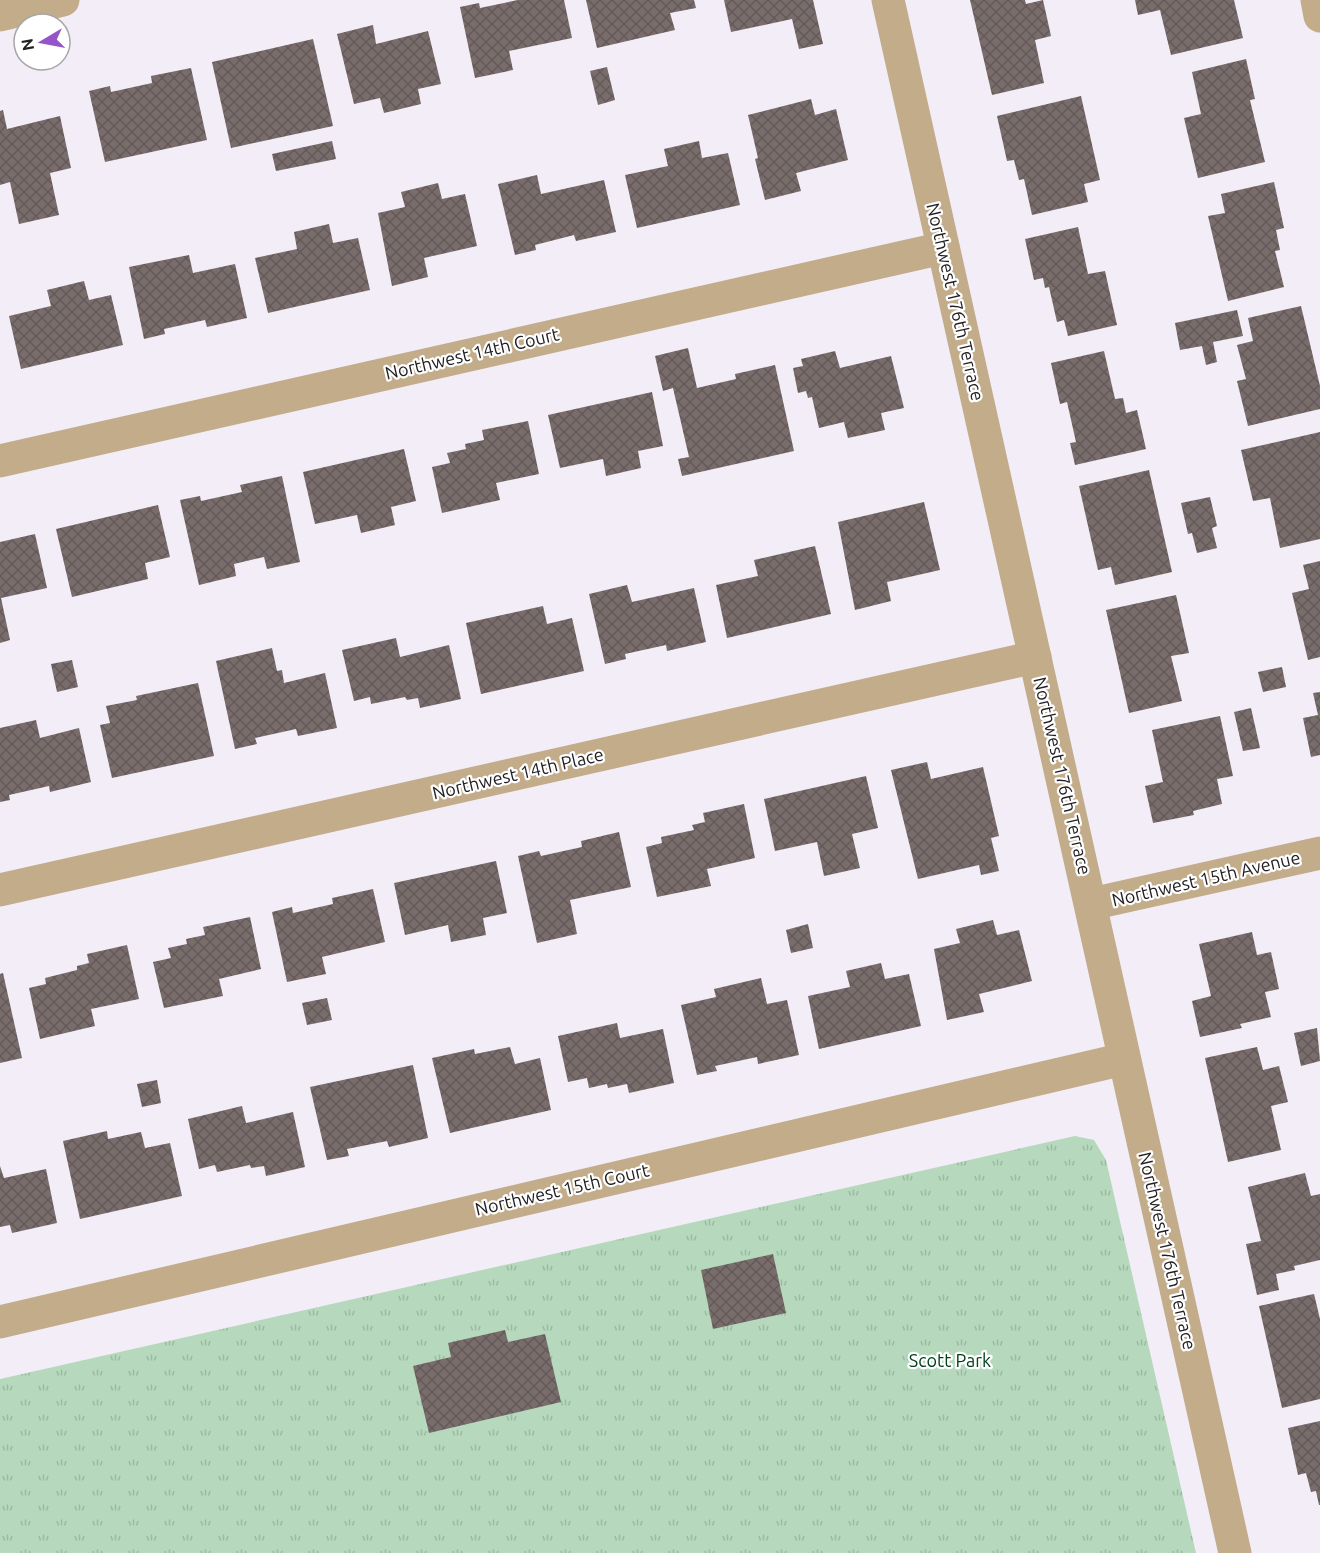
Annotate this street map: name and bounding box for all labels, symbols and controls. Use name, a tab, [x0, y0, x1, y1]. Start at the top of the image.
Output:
north arrow	[12, 12, 72, 72]
text: N	[17, 37, 37, 52]
street label: Northwest 176th Terrace	[923, 201, 989, 403]
street label: Northwest 14th Court	[383, 323, 561, 383]
street label: Northwest 176th Terrace	[1030, 675, 1096, 877]
street label: Northwest 14th Place	[430, 744, 605, 802]
street label: Northwest 15th Avenue	[1110, 847, 1302, 909]
street label: Northwest 176th Terrace	[1135, 1150, 1201, 1352]
street label: Northwest 15th Court	[473, 1159, 651, 1219]
park label: Scott Park	[909, 1350, 991, 1370]

